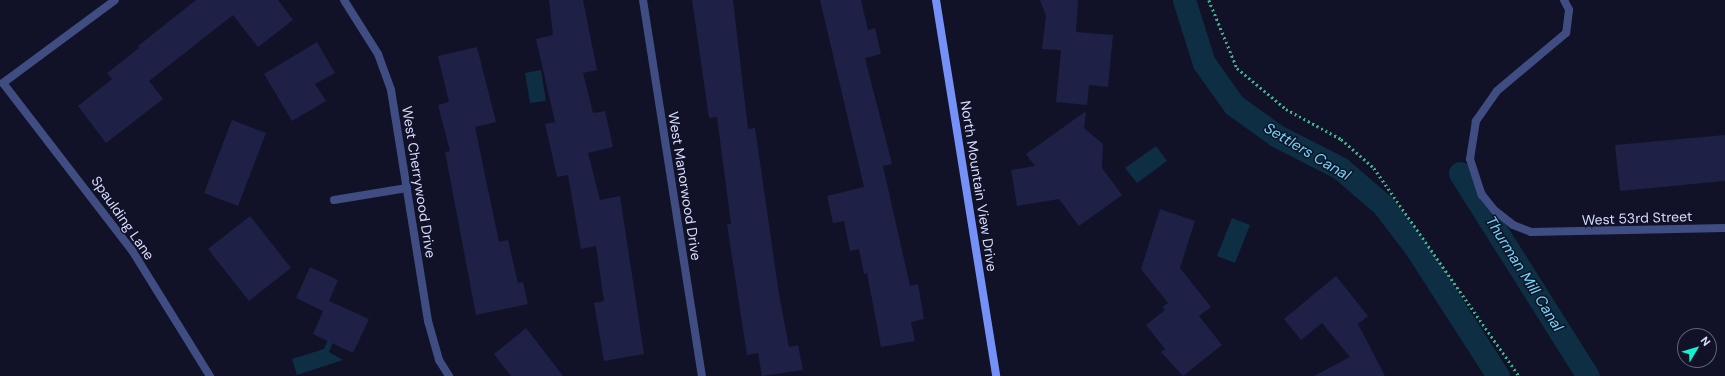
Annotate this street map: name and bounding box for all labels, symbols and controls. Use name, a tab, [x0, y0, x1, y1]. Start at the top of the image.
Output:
street label: North Mountain View Drive	[957, 99, 1001, 273]
street label: West Cherrywood Drive	[399, 105, 439, 259]
street label: West Manorwood Drive	[665, 110, 705, 262]
water label: Settlers Canal	[1261, 119, 1353, 185]
street label: Spaulding Lane	[88, 173, 158, 263]
street label: West 53rd Street	[1581, 208, 1693, 228]
water label: Thurman Mill Canal	[1481, 213, 1567, 335]
north arrow	[1677, 328, 1717, 368]
text: N	[1698, 334, 1714, 349]

